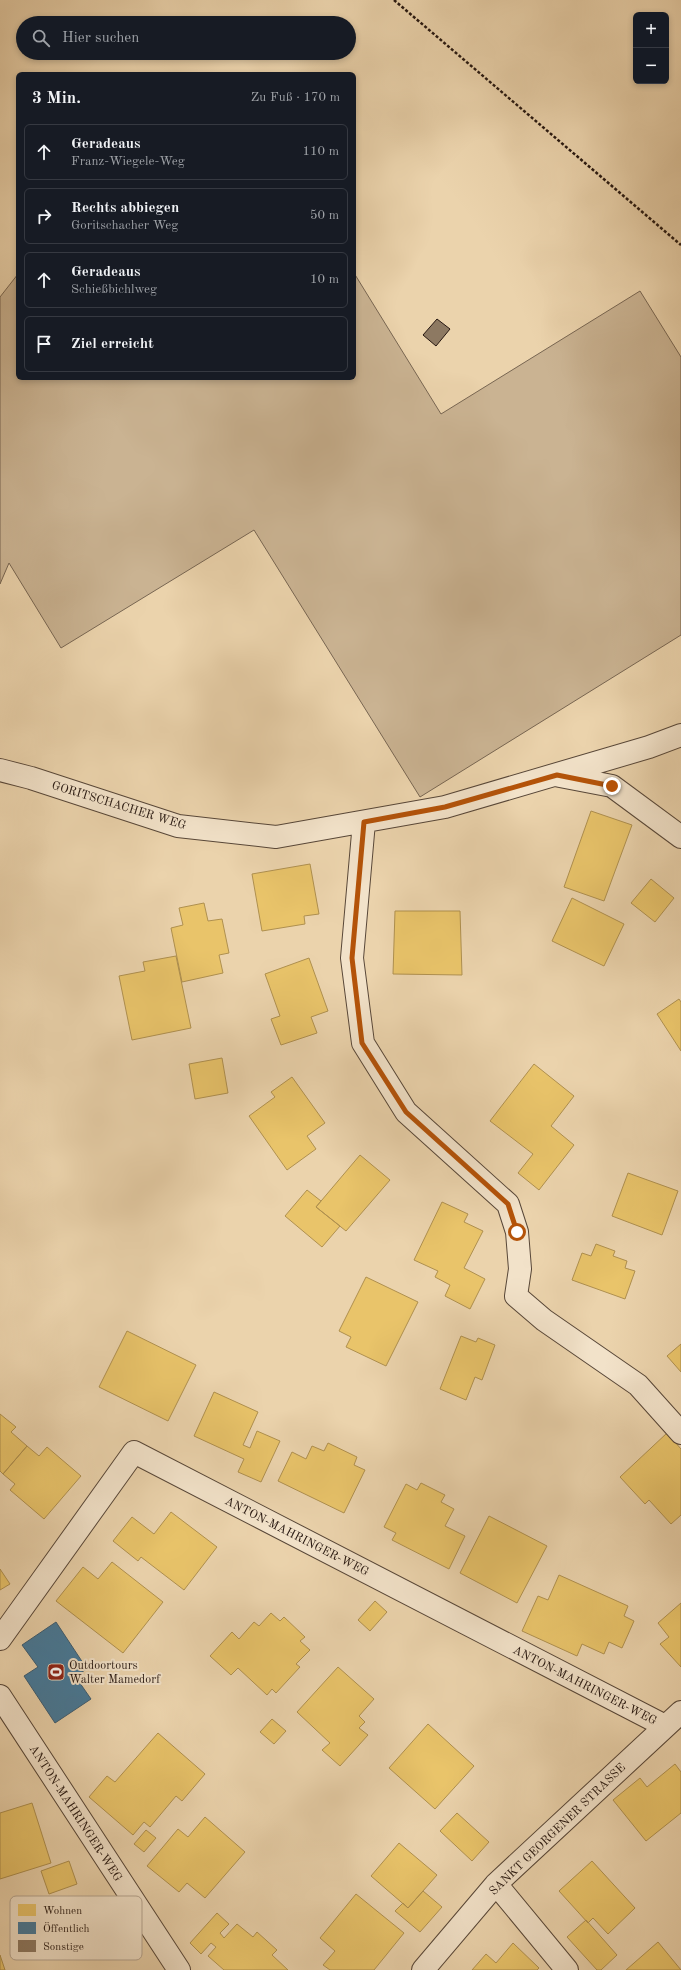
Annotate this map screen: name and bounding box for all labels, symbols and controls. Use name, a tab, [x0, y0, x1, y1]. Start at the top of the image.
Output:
map controls	[633, 12, 669, 84]
button: +	[633, 12, 669, 48]
search box	[16, 16, 356, 60]
icon: search	[30, 27, 52, 49]
text: Hier suchen	[62, 31, 139, 46]
button: −	[633, 48, 669, 84]
text: 3 Min.	[32, 90, 81, 107]
text: Zu Fuß · 170 m	[251, 91, 340, 104]
text: Geradeaus	[71, 137, 140, 152]
icon: ahead	[33, 141, 55, 163]
text: 110 m	[302, 145, 339, 158]
text: Franz-Wiegele-Weg	[71, 155, 185, 168]
text: Rechts abbiegen	[71, 201, 179, 216]
icon: right	[33, 205, 55, 227]
text: 50 m	[310, 209, 339, 222]
text: Goritschacher Weg	[71, 219, 178, 232]
text: Geradeaus	[71, 265, 140, 280]
icon: ahead	[33, 269, 55, 291]
text: 10 m	[310, 273, 339, 286]
text: Schießbichlweg	[71, 283, 157, 296]
icon: arrive	[33, 333, 55, 355]
text: Ziel erreicht	[71, 337, 154, 352]
route end	[603, 777, 621, 795]
street label: GORITSCHACHER WEG	[50, 780, 188, 832]
route start	[508, 1223, 526, 1241]
street label: ANTON-MAHRINGER-WEG	[223, 1495, 371, 1579]
street label: ANTON-MAHRINGER-WEG	[511, 1644, 659, 1728]
place label: Outdoortours Walter Mamedorf	[69, 1660, 161, 1686]
sports icon: Outdoortours Walter Mamedorf	[46, 1662, 66, 1682]
street label: ANTON-MAHRINGER-WEG	[27, 1743, 124, 1884]
street label: SANKT GEORGENER STRASSE	[487, 1762, 628, 1898]
legend	[10, 1896, 142, 1960]
text: Wohnen	[43, 1906, 82, 1917]
text: Öffentlich	[43, 1922, 90, 1935]
text: Sonstige	[43, 1942, 84, 1953]

